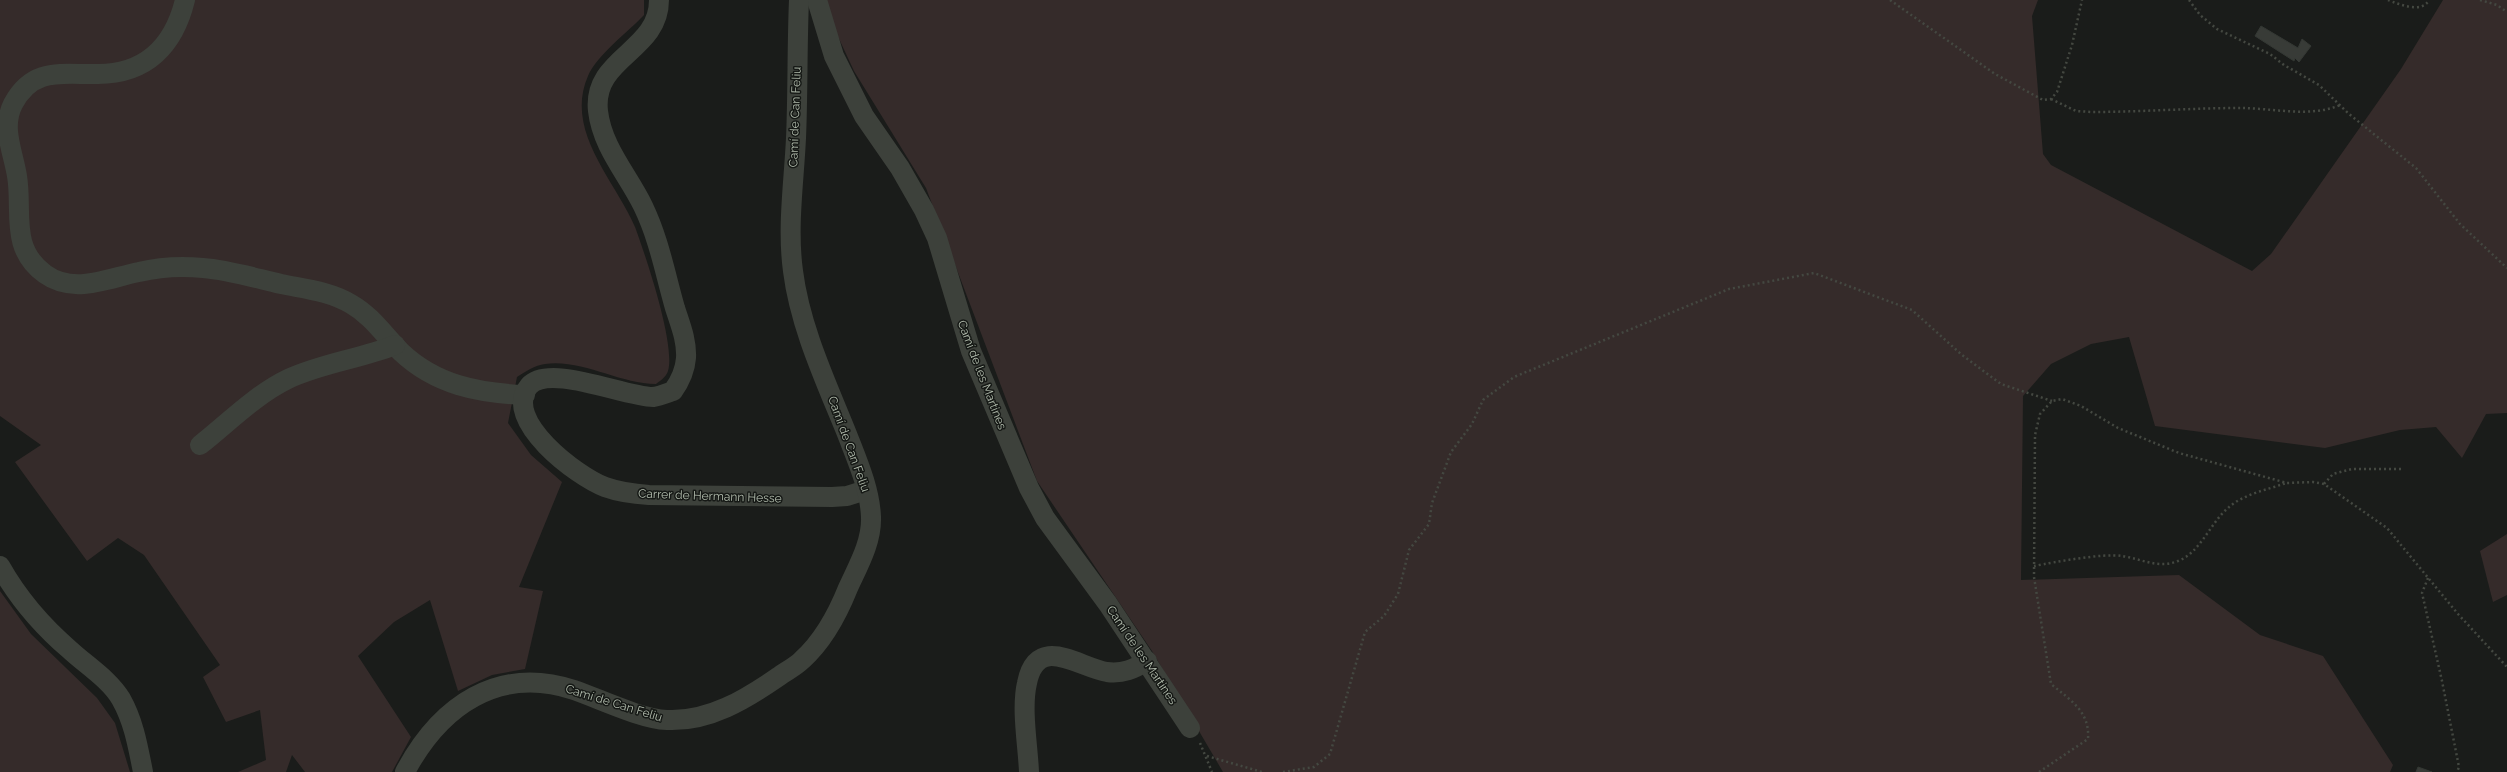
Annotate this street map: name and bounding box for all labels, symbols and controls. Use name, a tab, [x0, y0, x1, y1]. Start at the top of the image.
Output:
street label: Camí de Can Feliu	[786, 66, 804, 168]
street label: Camí de les Martines	[955, 318, 1009, 432]
street label: Camí de Can Feliu	[825, 394, 873, 494]
street label: Carrer de Hermann Hesse	[638, 486, 782, 506]
street label: Camí de les Martines	[1104, 603, 1180, 707]
street label: Camí de Can Feliu	[564, 682, 664, 724]

